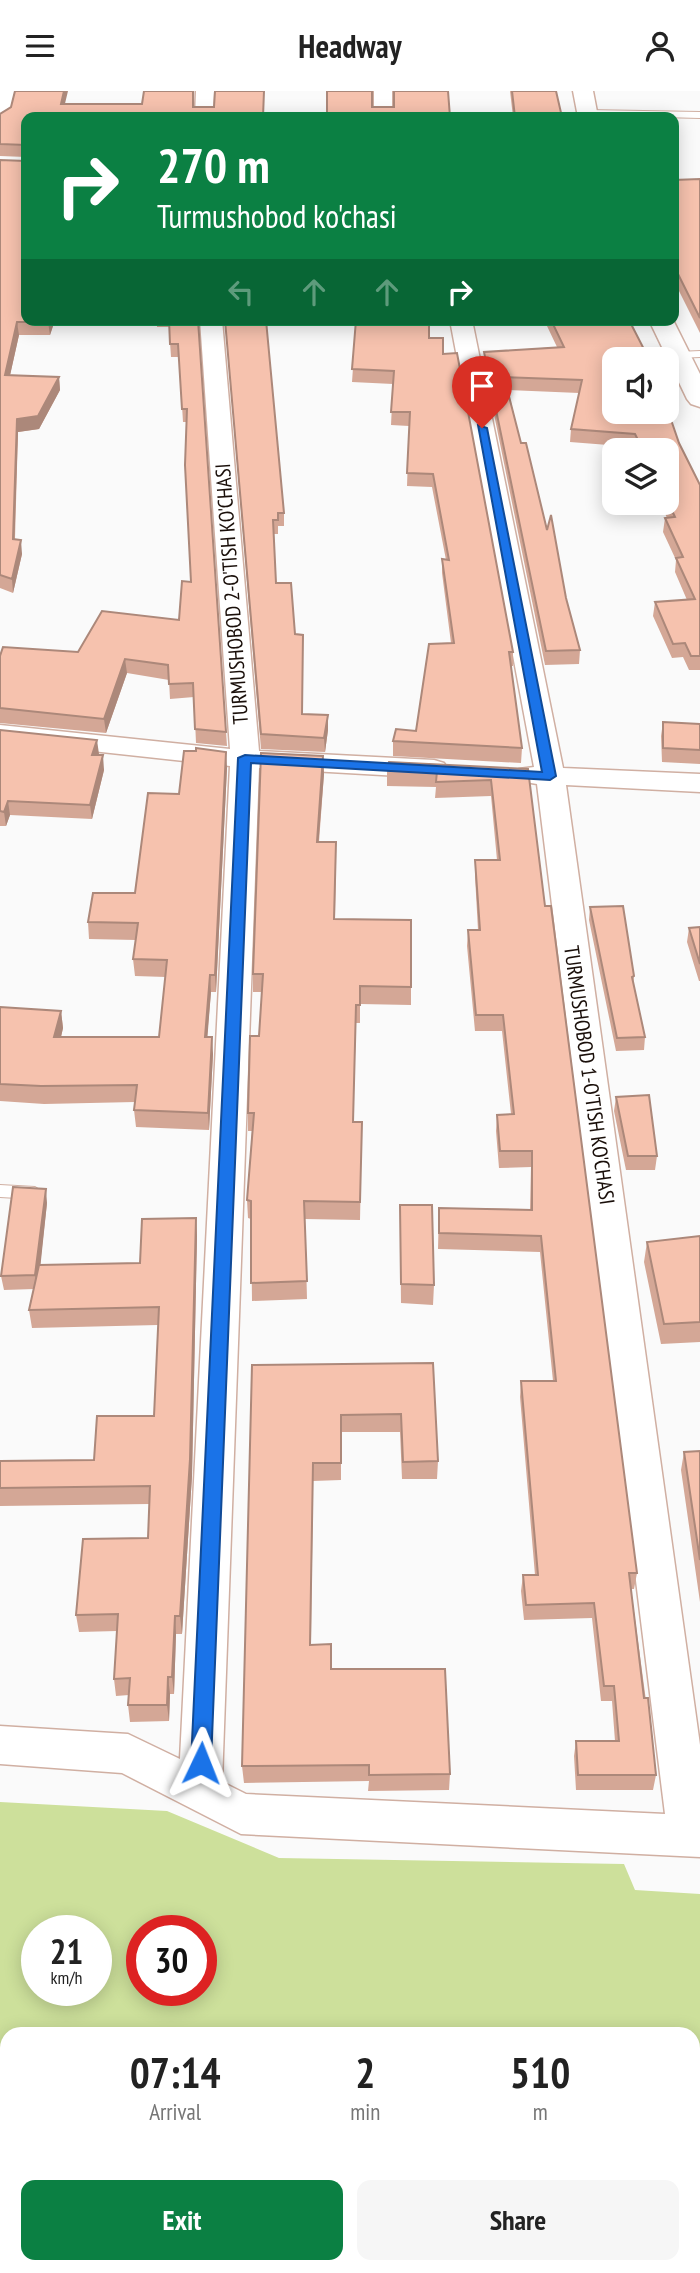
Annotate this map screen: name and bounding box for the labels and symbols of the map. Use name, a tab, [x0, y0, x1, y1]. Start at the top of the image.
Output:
pin	[452, 356, 512, 428]
street label: TURMUSHOBOD 2-O'TISH KO'CHASI	[209, 463, 254, 725]
street label: TURMUSHOBOD 1-O'TISH KO'CHASI	[558, 944, 621, 1206]
position arrow	[164, 1726, 238, 1800]
speed limit sign: 30	[126, 1915, 217, 2006]

